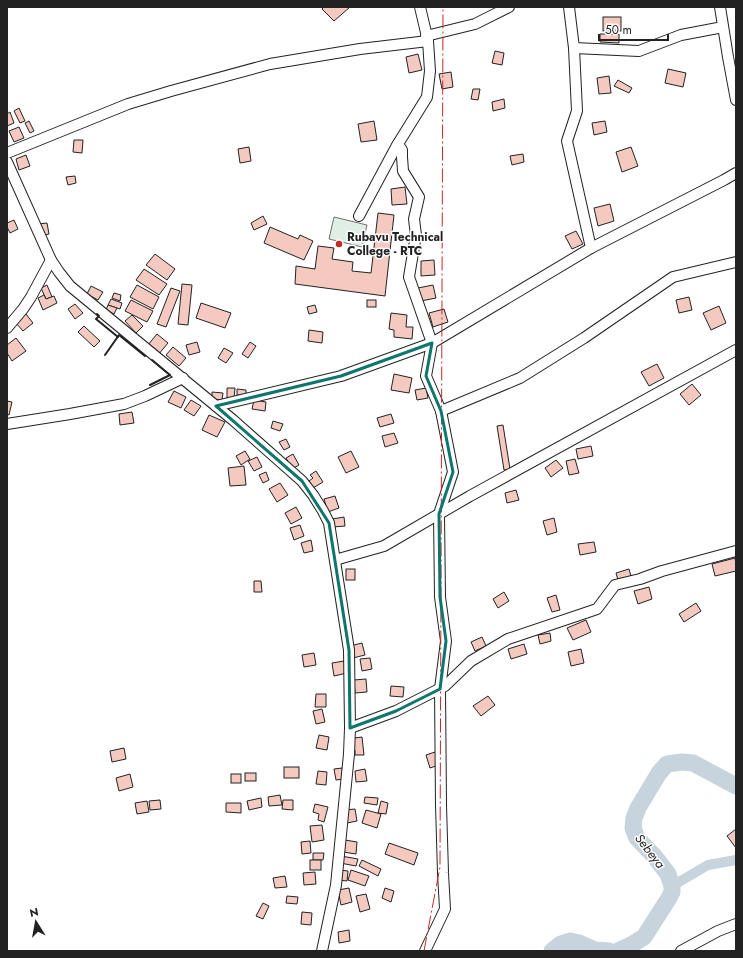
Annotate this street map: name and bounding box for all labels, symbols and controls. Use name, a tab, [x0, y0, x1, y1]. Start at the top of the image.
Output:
scale bar	[599, 16, 668, 42]
text: 50 m	[605, 21, 632, 39]
place label: Rubavu Technical College - RTC	[347, 228, 443, 260]
marker: Rubavu Technical College - RTC	[334, 239, 344, 249]
water label: Sebeya	[630, 830, 670, 872]
north arrow	[16, 902, 56, 942]
text: N	[28, 903, 40, 921]

